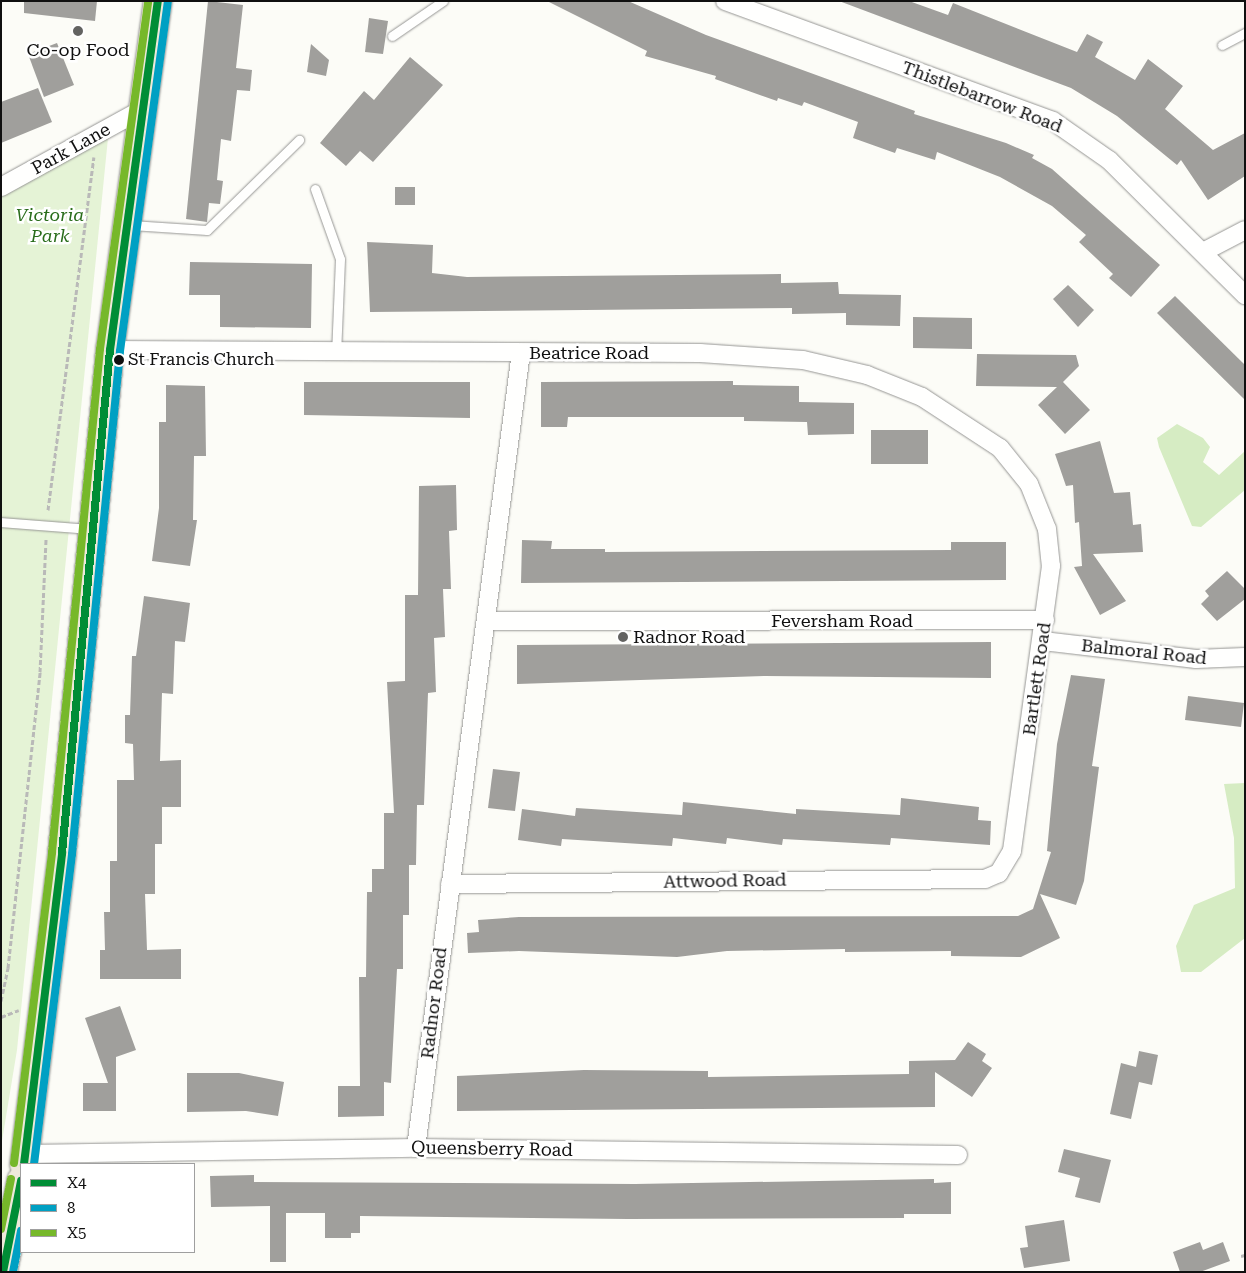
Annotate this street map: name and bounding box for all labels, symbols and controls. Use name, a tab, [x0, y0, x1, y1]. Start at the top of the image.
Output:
marker: Co-op Food	[72, 25, 84, 37]
place label: Co-op Food	[27, 39, 129, 61]
street label: Thistlebarrow Road	[899, 56, 1065, 138]
street label: Park Lane	[28, 119, 114, 179]
park label: Victoria Park	[16, 205, 84, 248]
street label: Beatrice Road	[529, 342, 649, 364]
place label: St Francis Church	[128, 350, 274, 370]
marker: St Francis Church	[114, 355, 124, 365]
street label: Feversham Road	[771, 610, 913, 632]
street label: Bartlett Road	[1018, 621, 1056, 737]
place label: Radnor Road	[633, 626, 745, 648]
marker: Radnor Road	[617, 631, 629, 643]
street label: Balmoral Road	[1080, 635, 1208, 669]
street label: Attwood Road	[663, 869, 787, 893]
street label: Radnor Road	[416, 946, 452, 1060]
street label: Queensberry Road	[411, 1137, 573, 1161]
legend	[20, 1163, 195, 1253]
text: X4	[67, 1174, 87, 1192]
text: 8	[67, 1199, 75, 1217]
text: X5	[67, 1224, 87, 1242]

